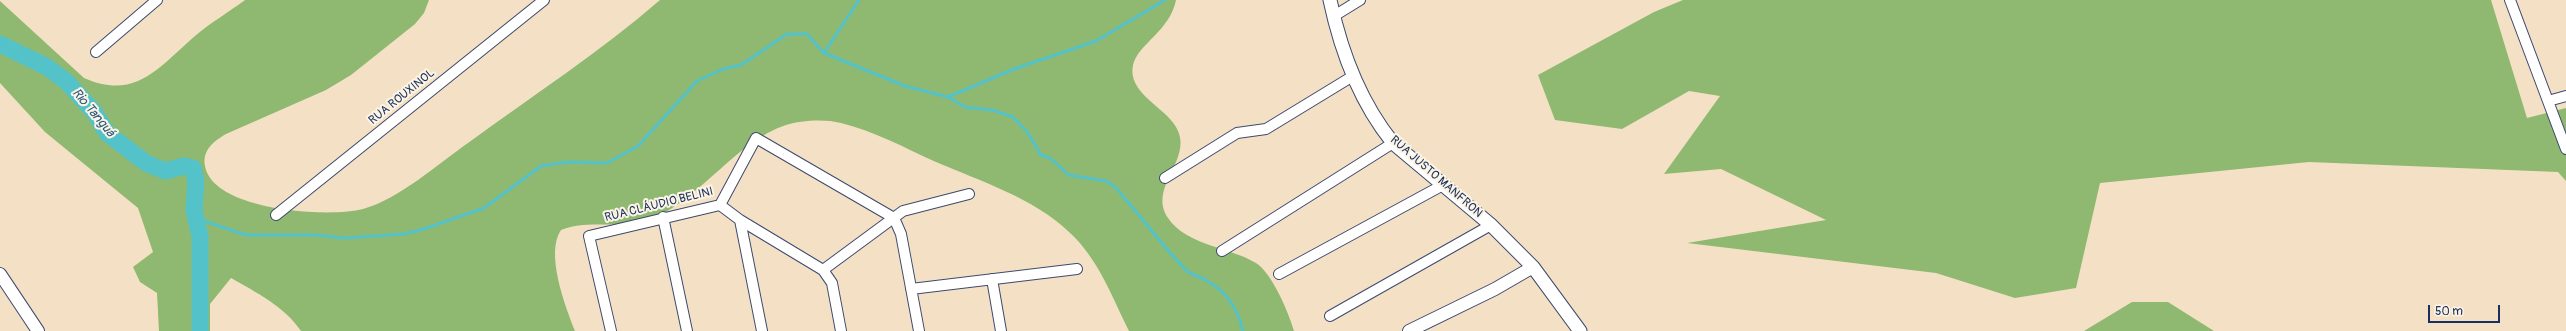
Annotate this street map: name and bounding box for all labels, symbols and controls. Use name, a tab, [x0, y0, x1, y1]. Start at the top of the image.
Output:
street label: RUA ROUXINOL	[366, 66, 438, 128]
water label: Rio Tanguá	[68, 86, 118, 140]
street label: RUA JUSTO MANFRON	[1387, 133, 1485, 221]
street label: RUA CLÁUDIO BELINI	[603, 185, 715, 225]
scale bar	[2430, 297, 2502, 323]
text: 50 m	[2435, 304, 2463, 319]

